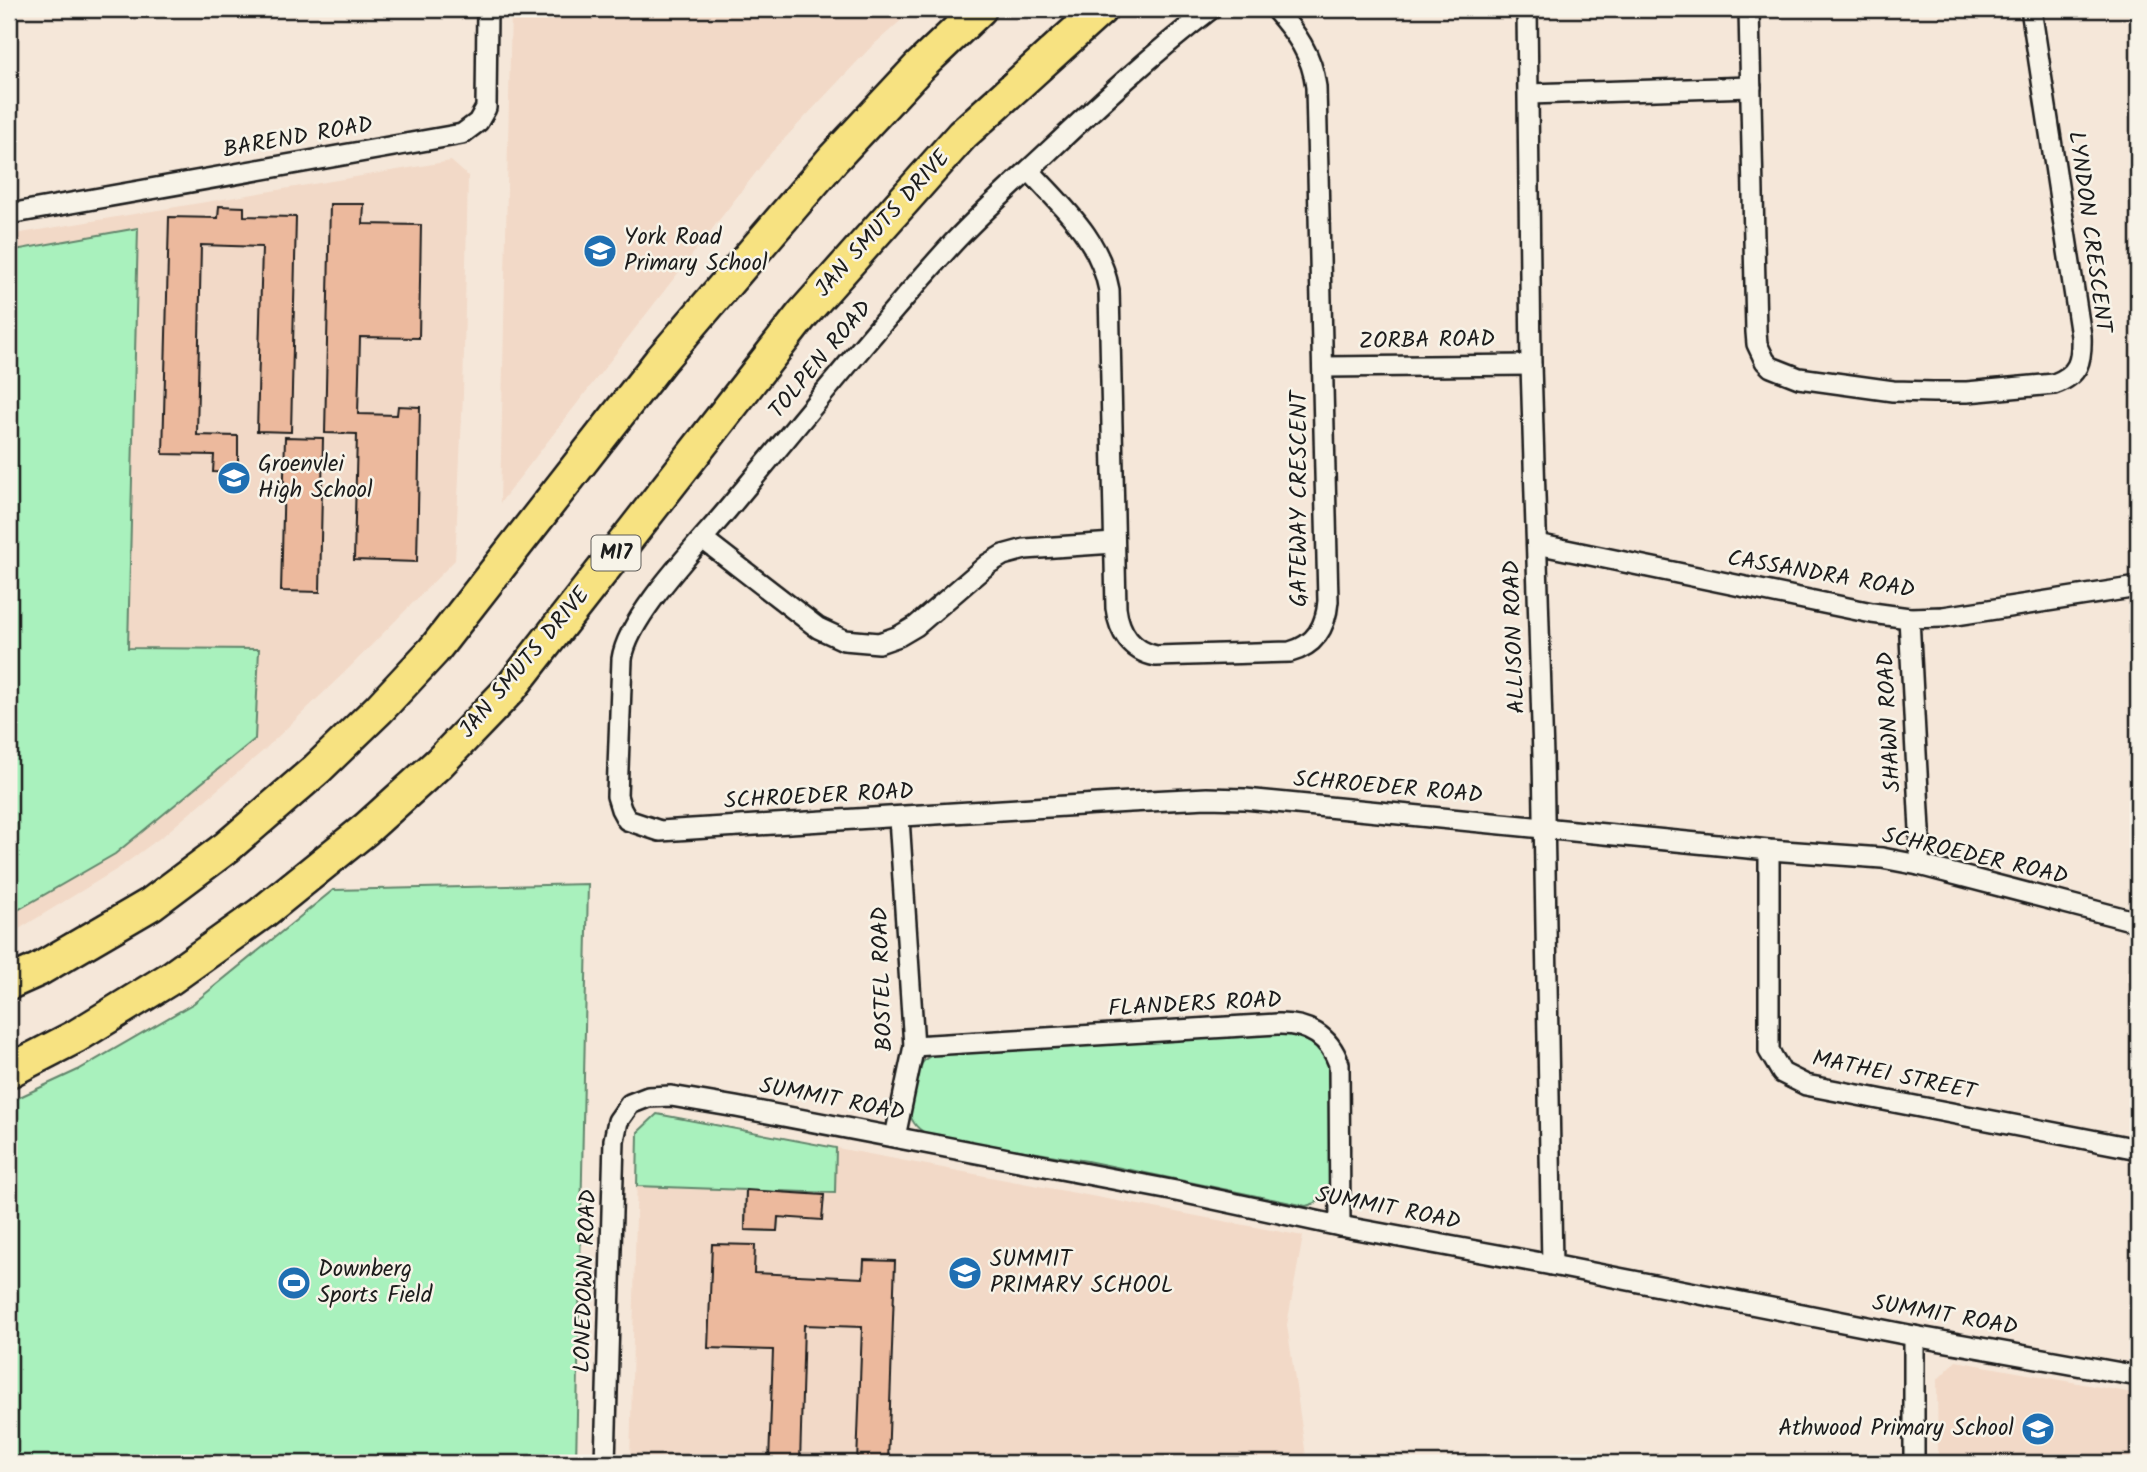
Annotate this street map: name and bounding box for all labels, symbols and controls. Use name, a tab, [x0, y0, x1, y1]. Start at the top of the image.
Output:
street label: BAREND ROAD	[220, 107, 376, 169]
street label: LYNDON CRESCENT	[2057, 129, 2121, 337]
street label: JAN SMUTS DRIVE	[807, 142, 960, 306]
place label: York Road Primary School	[624, 220, 768, 282]
school or university icon: York Road Primary School	[581, 232, 619, 270]
street label: TOLPEN ROAD	[760, 292, 882, 428]
street label: ZORBA ROAD	[1359, 322, 1495, 360]
street label: GATEWAY CRESCENT	[1282, 389, 1318, 607]
place label: Groenvlei High School	[258, 447, 373, 509]
school or university icon: Groenvlei High School	[215, 459, 253, 497]
road number: M17	[592, 536, 640, 570]
street label: CASSANDRA ROAD	[1725, 541, 1918, 609]
street label: ALLISON ROAD	[1494, 559, 1536, 714]
street label: JAN SMUTS DRIVE	[451, 579, 600, 747]
street label: SHAWN ROAD	[1868, 651, 1912, 793]
street label: SCHROEDER ROAD	[1292, 762, 1484, 814]
street label: SCHROEDER ROAD	[723, 774, 915, 820]
street label: SCHROEDER ROAD	[1879, 818, 2072, 896]
street label: BOSTEL ROAD	[862, 906, 904, 1052]
street label: FLANDERS ROAD	[1107, 982, 1283, 1028]
street label: MATHEI STREET	[1809, 1041, 1981, 1111]
street label: SUMMIT ROAD	[756, 1068, 908, 1132]
street label: SUMMIT ROAD	[1312, 1177, 1464, 1241]
street label: LONEDOWN ROAD	[565, 1188, 607, 1373]
place label: SUMMIT PRIMARY SCHOOL	[990, 1242, 1173, 1304]
place label: Downberg Sports Field	[318, 1252, 433, 1314]
school or university icon: SUMMIT PRIMARY SCHOOL	[946, 1254, 984, 1292]
sports icon: Downberg Sports Field	[275, 1264, 313, 1302]
street label: SUMMIT ROAD	[1869, 1285, 2021, 1347]
school or university icon: Athwood Primary School	[2019, 1410, 2057, 1448]
place label: Athwood Primary School	[1778, 1411, 2014, 1447]

